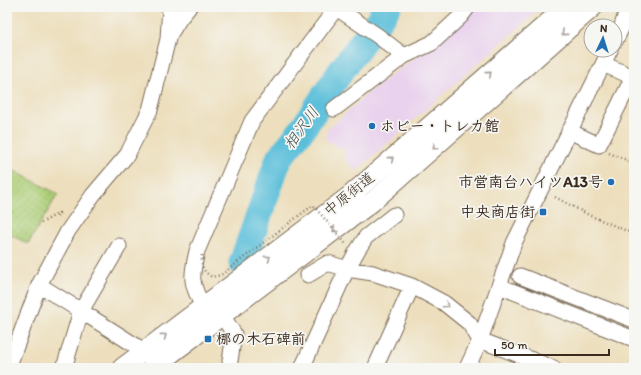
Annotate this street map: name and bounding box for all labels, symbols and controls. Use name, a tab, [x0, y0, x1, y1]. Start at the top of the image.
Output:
north arrow	[583, 18, 623, 58]
text: N	[599, 22, 608, 35]
one-way arrow	[561, 28, 568, 35]
one-way arrow	[485, 71, 492, 78]
water label: 相沢川	[279, 103, 323, 153]
place label: ホビー・トレカ館	[380, 117, 499, 135]
marker: ホビー・トレカ館	[367, 121, 377, 131]
one-way arrow	[432, 142, 439, 149]
one-way arrow	[387, 157, 394, 164]
street label: 中原街道	[320, 168, 378, 220]
place label: 市営南台ハイツA13号	[458, 173, 603, 191]
marker: 市営南台ハイツA13号	[606, 177, 616, 187]
place label: 中央商店街	[460, 203, 535, 221]
marker: 中央商店街	[538, 207, 548, 217]
one-way arrow	[332, 225, 339, 232]
one-way arrow	[263, 255, 270, 262]
one-way arrow	[442, 300, 449, 307]
place label: 梛の木石碑前	[216, 330, 306, 348]
scale bar	[495, 331, 609, 357]
one-way arrow	[160, 334, 167, 341]
marker: 梛の木石碑前	[203, 334, 213, 344]
text: 50 m	[501, 338, 527, 352]

